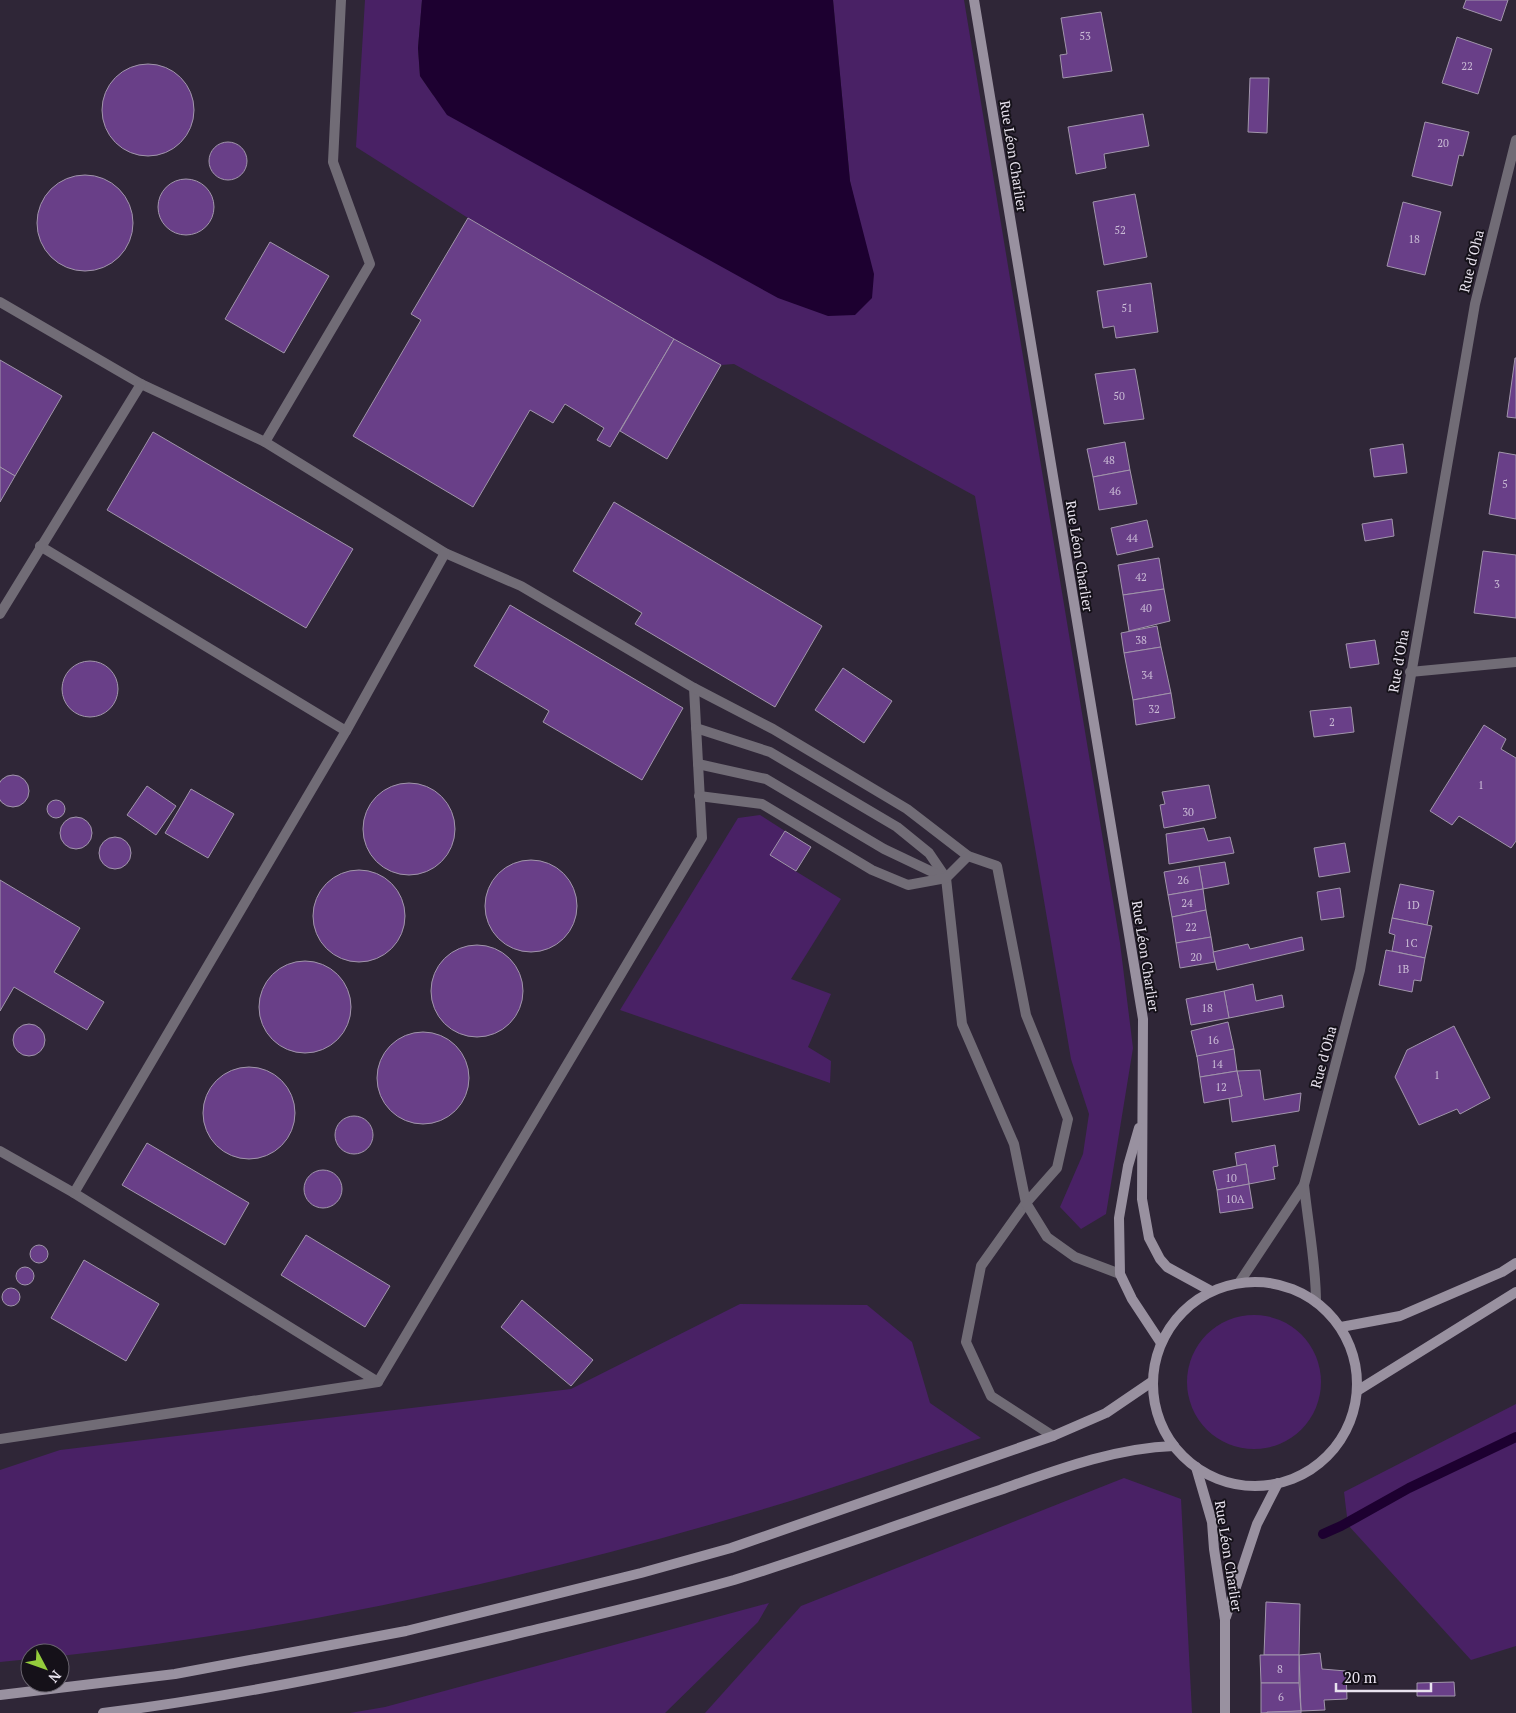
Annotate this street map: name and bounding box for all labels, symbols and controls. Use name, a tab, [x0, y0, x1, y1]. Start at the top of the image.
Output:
house number: 53	[1079, 29, 1091, 43]
house number: 22	[1461, 59, 1473, 73]
street label: Rue Léon Charlier	[996, 99, 1032, 213]
house number: 20	[1437, 136, 1449, 150]
house number: 52	[1114, 223, 1126, 237]
street label: Rue d'Oha	[1454, 228, 1488, 294]
house number: 18	[1408, 232, 1420, 246]
house number: 51	[1121, 301, 1133, 315]
house number: 50	[1113, 389, 1125, 403]
house number: 48	[1103, 453, 1115, 467]
house number: 5	[1502, 477, 1508, 491]
house number: 46	[1109, 484, 1121, 498]
street label: Rue Léon Charlier	[1062, 499, 1098, 613]
house number: 44	[1126, 531, 1138, 545]
house number: 42	[1135, 570, 1147, 584]
house number: 3	[1494, 577, 1500, 591]
house number: 40	[1140, 601, 1152, 615]
street label: Rue d'Oha	[1383, 628, 1413, 694]
house number: 38	[1135, 633, 1147, 647]
house number: 34	[1141, 668, 1153, 682]
house number: 32	[1148, 702, 1160, 716]
house number: 2	[1329, 715, 1335, 729]
house number: 1	[1478, 778, 1484, 792]
house number: 30	[1182, 805, 1194, 819]
house number: 26	[1177, 873, 1189, 887]
house number: 24	[1181, 896, 1193, 910]
house number: 1D	[1406, 898, 1420, 912]
street label: Rue Léon Charlier	[1128, 899, 1164, 1013]
house number: 22	[1185, 920, 1197, 934]
house number: 1C	[1405, 936, 1417, 950]
house number: 20	[1190, 950, 1202, 964]
house number: 1B	[1397, 962, 1410, 976]
house number: 18	[1201, 1001, 1213, 1015]
street label: Rue d'Oha	[1306, 1024, 1340, 1090]
house number: 16	[1207, 1033, 1219, 1047]
house number: 14	[1211, 1057, 1223, 1071]
house number: 1	[1434, 1068, 1440, 1082]
house number: 12	[1215, 1080, 1227, 1094]
house number: 10	[1225, 1171, 1237, 1185]
house number: 10A	[1225, 1192, 1245, 1206]
street label: Rue Léon Charlier	[1211, 1499, 1247, 1613]
north arrow	[20, 1643, 70, 1693]
scale bar	[1336, 1660, 1431, 1692]
house number: 8	[1277, 1662, 1283, 1676]
text: N	[44, 1667, 66, 1687]
text: 20 m	[1344, 1667, 1377, 1687]
house number: 6	[1278, 1690, 1284, 1704]

